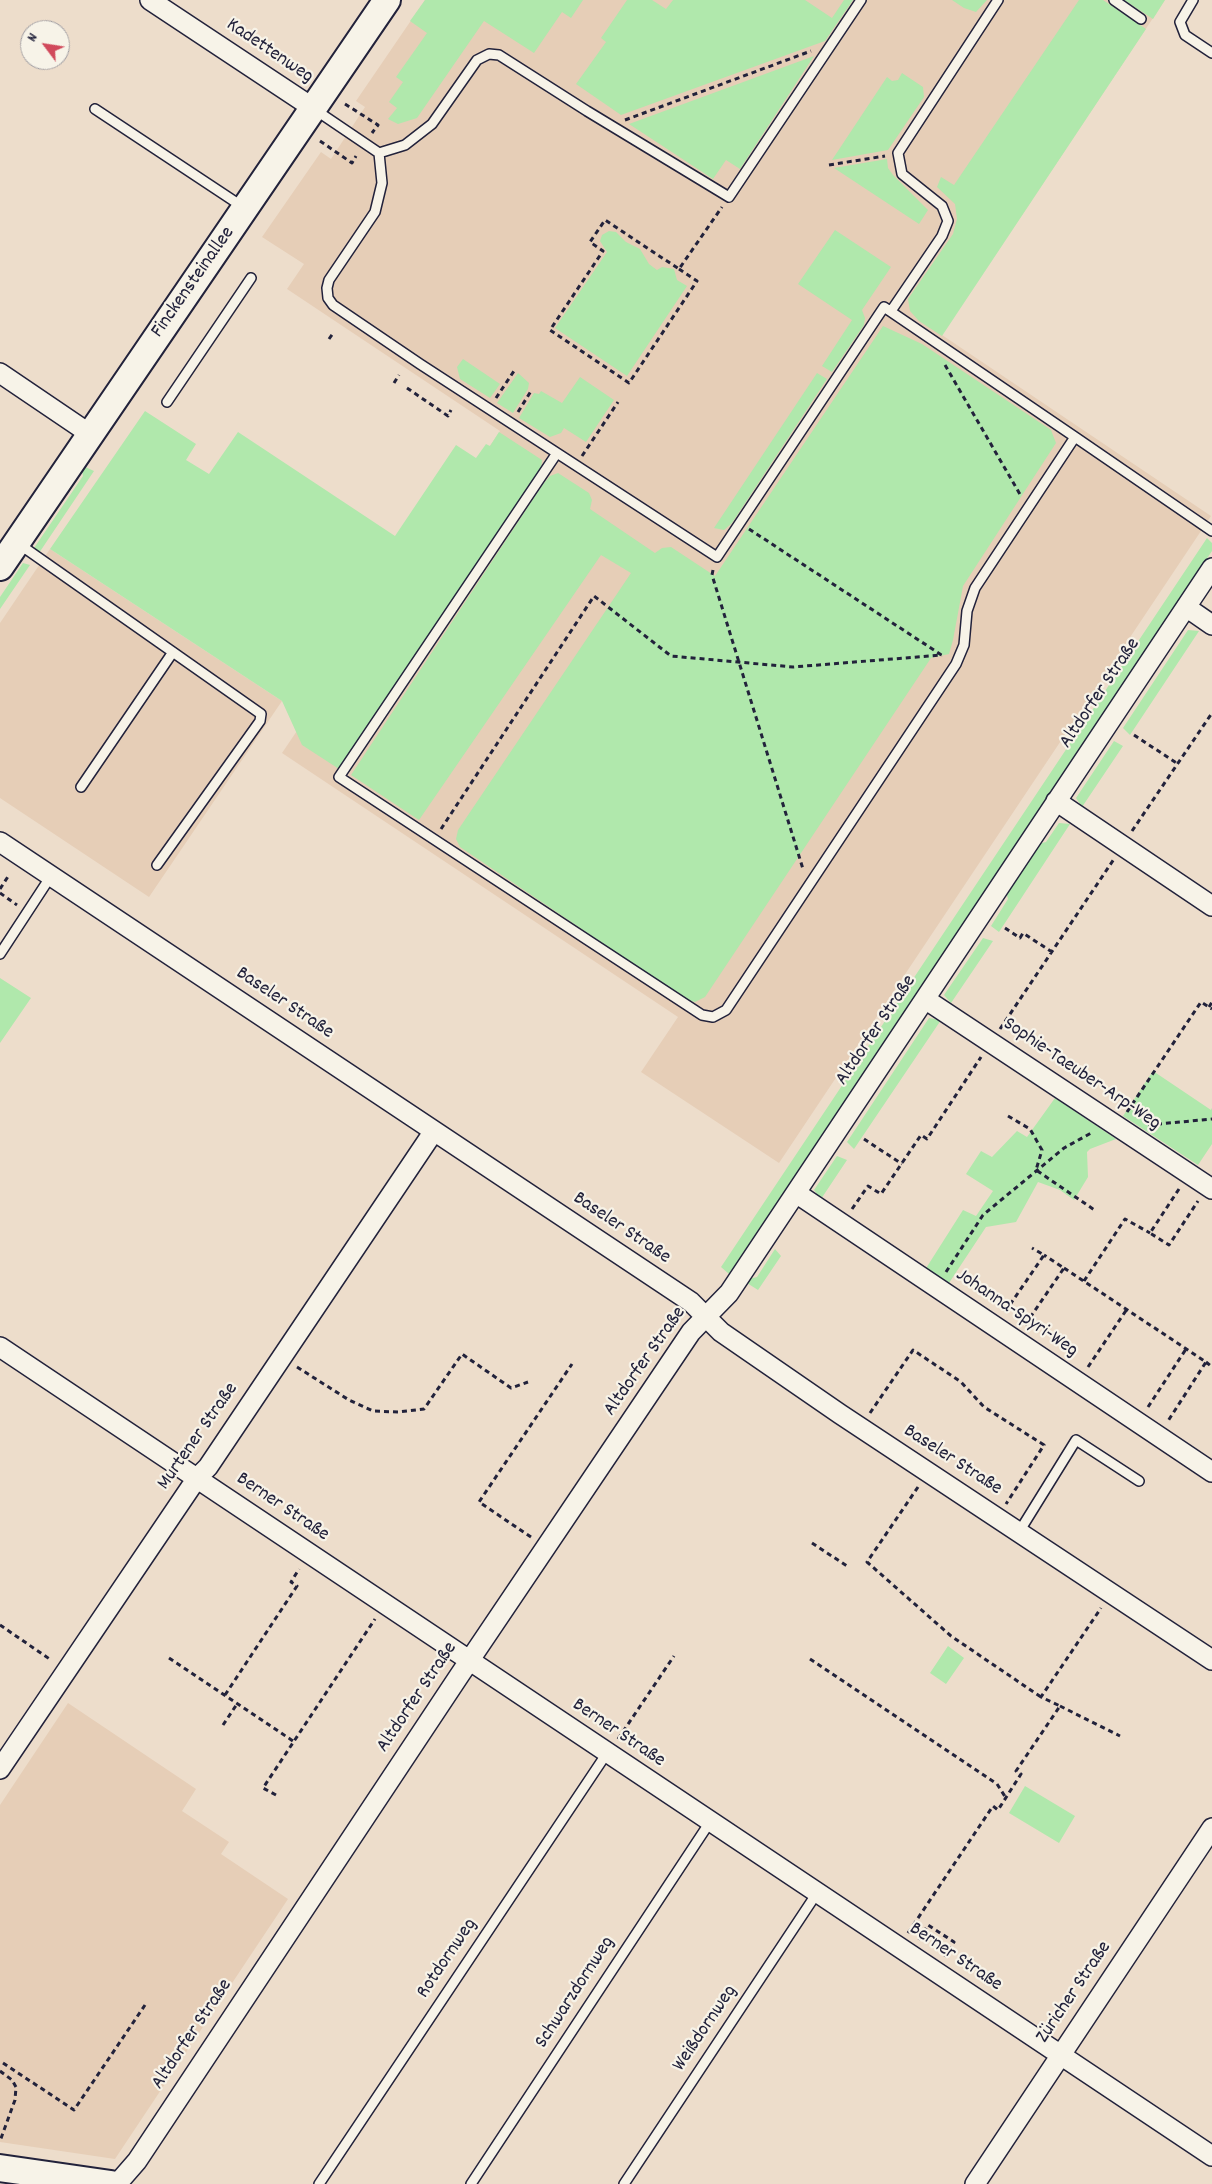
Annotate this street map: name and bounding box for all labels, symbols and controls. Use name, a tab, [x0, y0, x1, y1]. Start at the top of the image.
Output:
street label: Kadettenweg	[221, 14, 317, 90]
north arrow	[20, 20, 70, 70]
text: N	[23, 30, 43, 46]
street label: Finckensteinallee	[147, 223, 241, 343]
street label: Altdorfer Straße	[1055, 634, 1147, 754]
street label: Baseler Straße	[230, 962, 338, 1046]
street label: Altdorfer Straße	[831, 971, 923, 1091]
street label: Sophie-Taeuber-Arp-Weg	[997, 1013, 1165, 1137]
street label: Baseler Straße	[567, 1187, 675, 1271]
street label: Johanna-Spyri-Weg	[950, 1264, 1082, 1364]
street label: Altdorfer Straße	[599, 1303, 693, 1421]
street label: Murtener Straße	[153, 1379, 245, 1495]
street label: Baseler Straße	[898, 1420, 1006, 1502]
street label: Berner Straße	[231, 1468, 333, 1548]
street label: Altdorfer Straße	[372, 1638, 464, 1758]
street label: Berner Straße	[567, 1694, 669, 1774]
street label: Rotdornweg	[412, 1914, 484, 2004]
street label: Berner Straße	[904, 1918, 1006, 1998]
street label: Schwarzdornweg	[531, 1933, 621, 2053]
street label: Züricher Straße	[1032, 1937, 1118, 2049]
street label: Altdorfer Straße	[147, 1975, 239, 2095]
street label: Weißdornweg	[668, 1981, 744, 2077]

